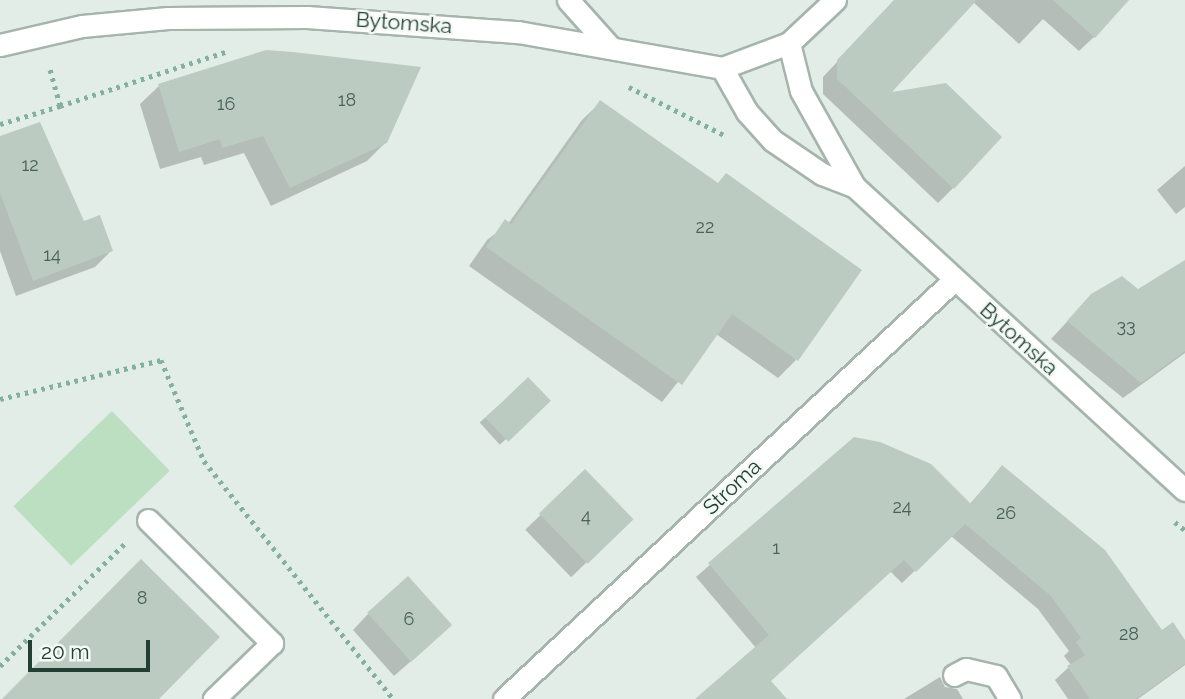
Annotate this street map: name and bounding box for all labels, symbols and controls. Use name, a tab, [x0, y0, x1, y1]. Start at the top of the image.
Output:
street label: Bytomska	[355, 7, 453, 39]
house number: 18	[338, 89, 356, 111]
house number: 16	[217, 93, 235, 115]
house number: 12	[21, 154, 39, 176]
house number: 22	[696, 216, 714, 238]
house number: 14	[43, 244, 61, 266]
street label: Bytomska	[975, 297, 1063, 381]
house number: 33	[1116, 315, 1136, 337]
street label: Stroma	[698, 454, 766, 520]
house number: 24	[892, 496, 912, 518]
house number: 26	[996, 502, 1016, 524]
house number: 4	[581, 505, 591, 527]
house number: 1	[772, 537, 780, 559]
house number: 8	[137, 587, 147, 609]
house number: 6	[404, 608, 414, 630]
house number: 28	[1119, 623, 1139, 645]
scale bar	[32, 626, 154, 670]
text: 20 m	[41, 639, 89, 664]

